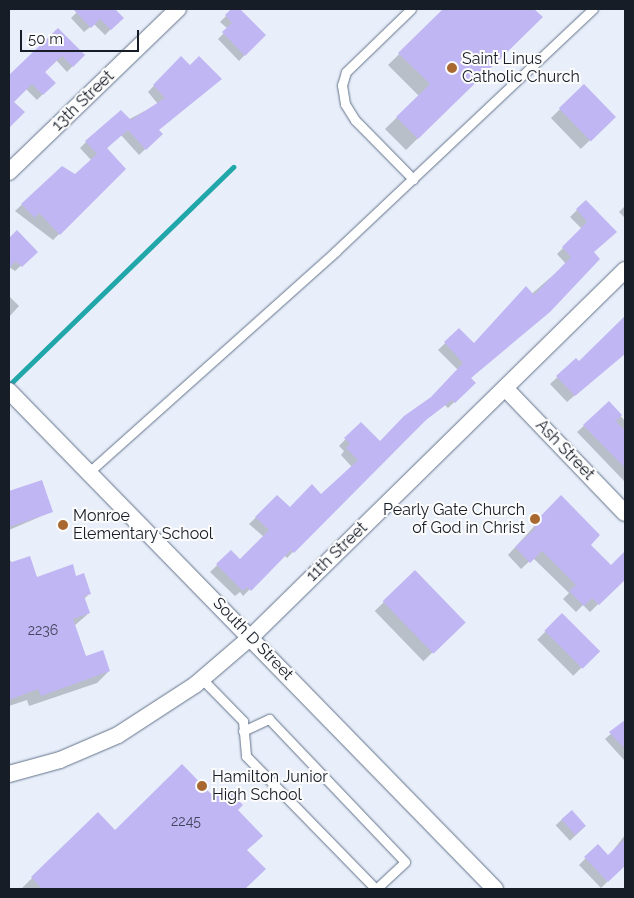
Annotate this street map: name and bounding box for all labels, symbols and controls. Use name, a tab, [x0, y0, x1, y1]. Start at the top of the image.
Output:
scale bar	[22, 20, 141, 52]
text: 50 m	[28, 30, 63, 48]
place label: Saint Linus Catholic Church	[462, 49, 580, 87]
marker: Saint Linus Catholic Church	[446, 62, 458, 74]
street label: 13th Street	[48, 67, 118, 135]
street label: Ash Street	[532, 416, 598, 484]
place label: Pearly Gate Church of God in Christ	[383, 500, 525, 538]
place label: Monroe Elementary School	[73, 506, 213, 544]
marker: Pearly Gate Church of God in Christ	[529, 513, 541, 525]
street label: 11th Street	[303, 518, 371, 586]
marker: Monroe Elementary School	[57, 519, 69, 531]
street label: South D Street	[209, 594, 297, 684]
house number: 2236	[28, 622, 58, 638]
place label: Hamilton Junior High School	[212, 767, 328, 805]
marker: Hamilton Junior High School	[196, 780, 208, 792]
house number: 2245	[171, 813, 201, 829]

